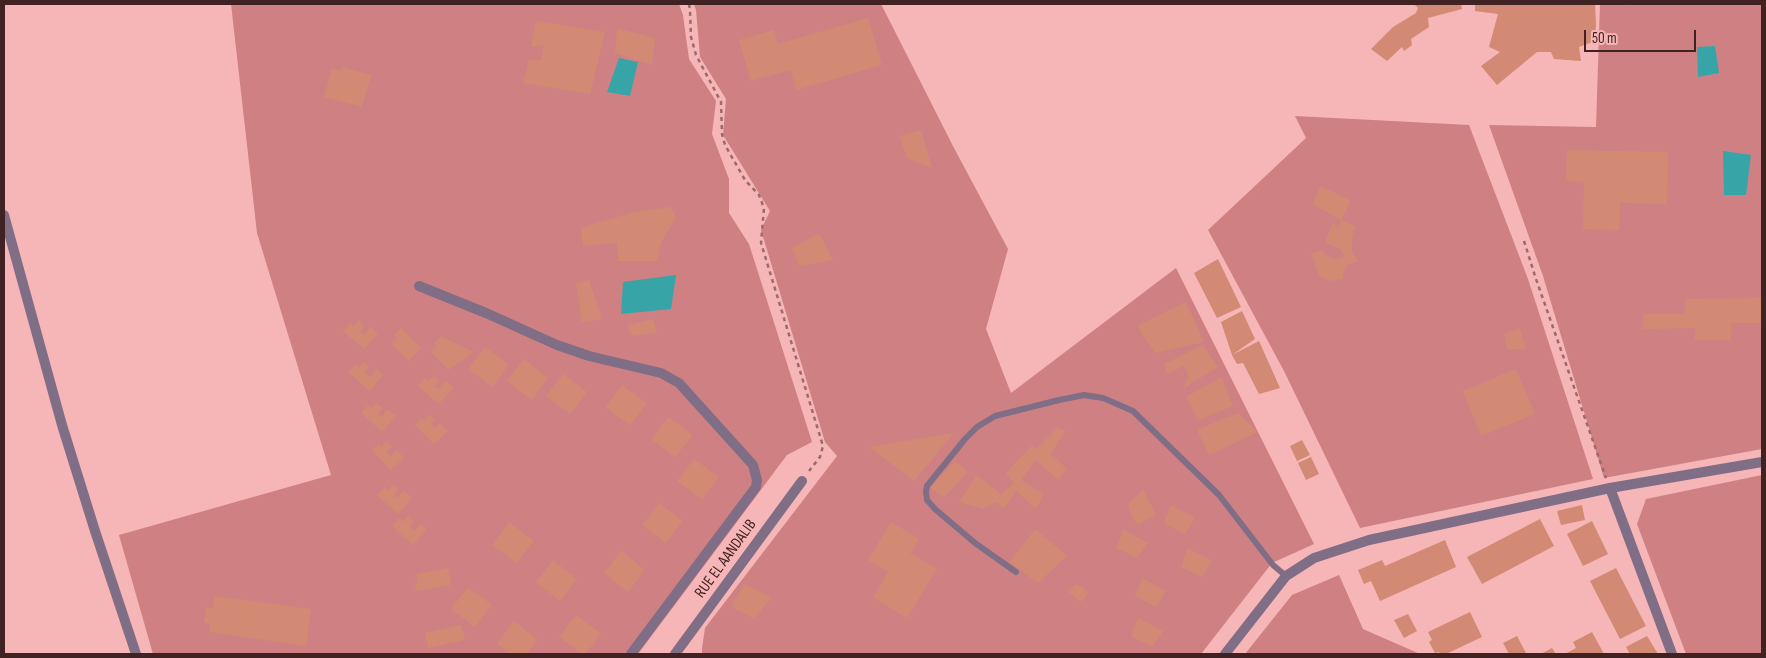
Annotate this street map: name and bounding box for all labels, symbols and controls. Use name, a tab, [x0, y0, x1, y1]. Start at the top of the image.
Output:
scale bar	[1586, 20, 1698, 52]
text: 50 m	[1592, 29, 1617, 48]
street label: RUE EL AANDALIB	[691, 516, 761, 602]

